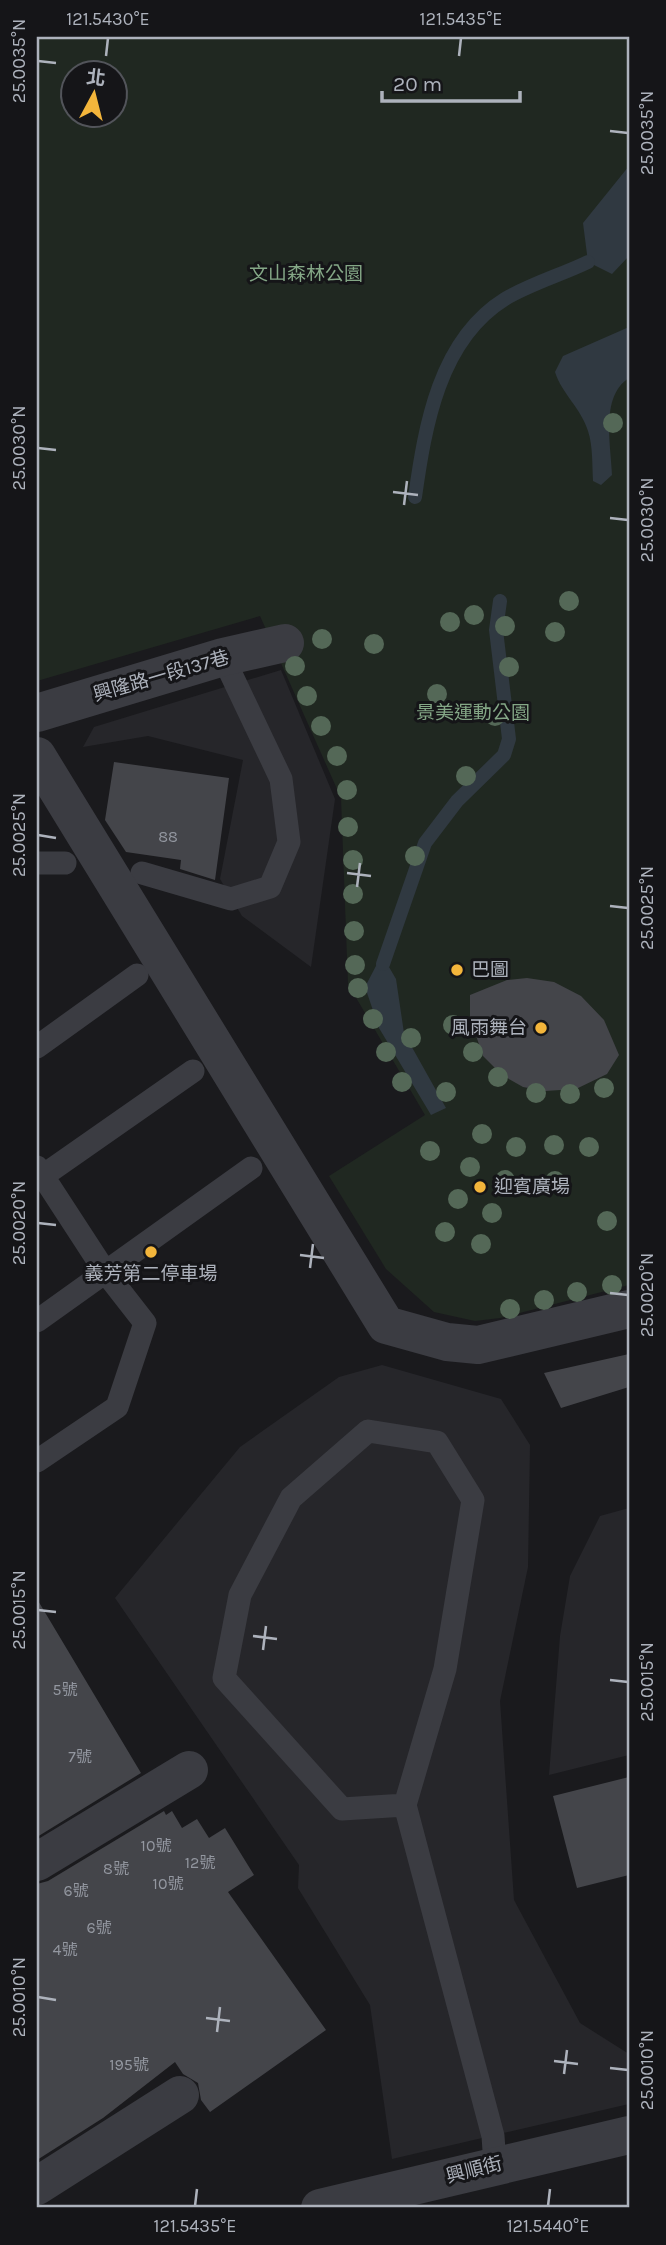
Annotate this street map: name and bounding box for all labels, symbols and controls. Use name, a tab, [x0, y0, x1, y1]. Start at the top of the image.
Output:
text: 121.5430°E	[66, 8, 150, 30]
text: 121.5435°E	[420, 8, 502, 30]
text: 25.0035°N	[8, 19, 30, 103]
north arrow	[60, 60, 130, 130]
scale bar	[382, 60, 521, 104]
text: 北	[85, 66, 107, 90]
text: 20 m	[393, 72, 442, 96]
text: 25.0035°N	[636, 91, 658, 175]
park label: 文山森林公園	[249, 263, 363, 285]
text: 25.0030°N	[8, 406, 30, 490]
text: 25.0030°N	[636, 478, 658, 562]
street label: 興隆路一段137巷	[90, 646, 232, 706]
park label: 景美運動公園	[416, 702, 530, 724]
text: 25.0025°N	[8, 793, 30, 877]
house number: 88	[158, 827, 178, 846]
text: 25.0025°N	[636, 866, 658, 950]
place label: 巴圖	[471, 959, 509, 981]
marker: 巴圖	[449, 962, 465, 978]
place label: 風雨舞台	[451, 1017, 527, 1039]
marker: 風雨舞台	[533, 1020, 549, 1036]
place label: 迎賓廣場	[494, 1176, 570, 1198]
marker: 迎賓廣場	[472, 1179, 488, 1195]
text: 25.0020°N	[8, 1181, 30, 1265]
marker: 義芳第二停車場	[143, 1244, 159, 1260]
text: 25.0020°N	[636, 1253, 658, 1337]
place label: 義芳第二停車場	[84, 1263, 218, 1285]
text: 25.0015°N	[8, 1570, 30, 1650]
text: 25.0015°N	[636, 1642, 658, 1722]
house number: 5號	[52, 1680, 78, 1699]
house number: 7號	[68, 1747, 92, 1766]
house number: 10號	[141, 1836, 171, 1855]
house number: 12號	[185, 1853, 215, 1872]
house number: 8號	[103, 1859, 129, 1878]
house number: 10號	[153, 1874, 183, 1893]
house number: 6號	[63, 1881, 89, 1900]
house number: 6號	[86, 1918, 112, 1937]
house number: 4號	[53, 1940, 77, 1959]
text: 25.0010°N	[8, 1957, 30, 2037]
text: 25.0010°N	[636, 2030, 658, 2110]
house number: 195號	[109, 2055, 149, 2074]
street label: 興順街	[444, 2152, 504, 2188]
text: 121.5435°E	[154, 2215, 236, 2237]
text: 121.5440°E	[507, 2215, 589, 2237]

